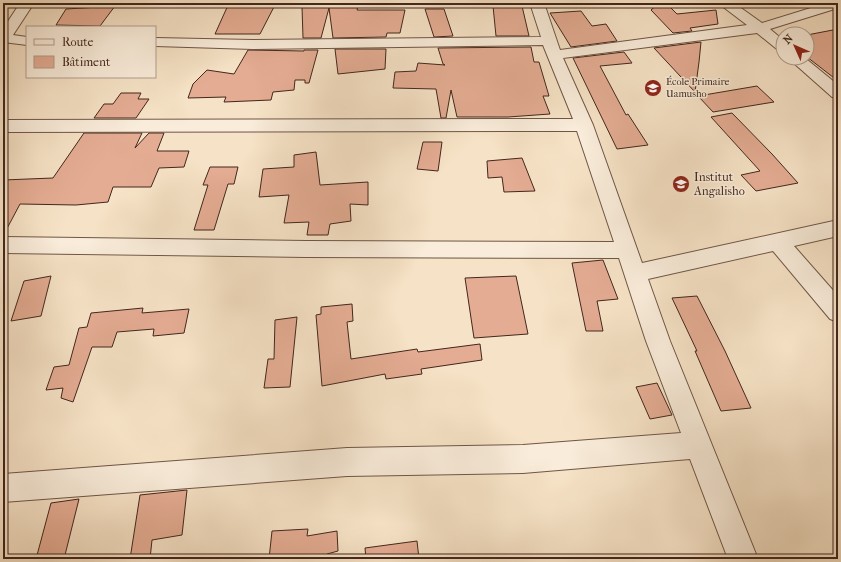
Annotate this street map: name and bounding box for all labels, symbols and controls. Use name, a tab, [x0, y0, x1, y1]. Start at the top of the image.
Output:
legend	[26, 26, 156, 78]
north arrow	[775, 26, 815, 66]
text: N	[781, 31, 796, 47]
text: Route	[62, 35, 94, 49]
text: Bâtiment	[62, 55, 111, 69]
place label: École Primaire Uamusho	[666, 75, 730, 100]
school or university icon: École Primaire Uamusho	[643, 78, 663, 98]
place label: Institut Angalisho	[693, 170, 745, 198]
school or university icon: Institut Angalisho	[671, 174, 691, 194]

